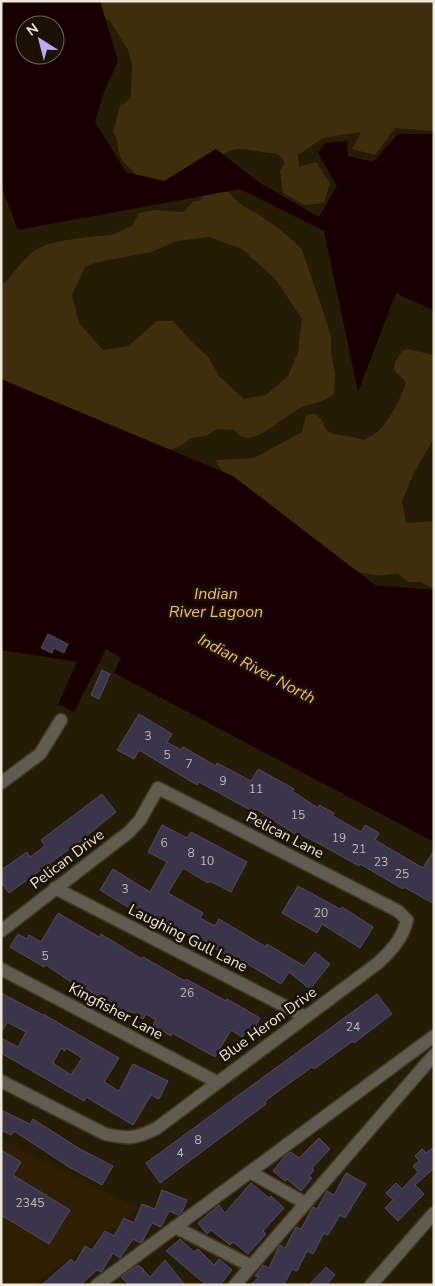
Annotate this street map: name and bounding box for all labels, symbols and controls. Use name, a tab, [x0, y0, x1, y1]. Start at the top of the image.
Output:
north arrow	[15, 15, 65, 65]
text: N	[23, 19, 42, 41]
water label: Indian River Lagoon	[169, 583, 263, 623]
water label: Indian River North	[194, 629, 319, 709]
house number: 3	[144, 728, 152, 744]
house number: 5	[163, 747, 171, 763]
house number: 7	[185, 756, 193, 772]
house number: 9	[219, 773, 227, 789]
house number: 11	[249, 781, 263, 797]
street label: Pelican Lane	[243, 807, 327, 863]
house number: 15	[291, 807, 305, 823]
street label: Pelican Drive	[26, 825, 108, 893]
house number: 19	[332, 830, 346, 846]
house number: 6	[160, 835, 168, 851]
house number: 21	[352, 841, 366, 857]
house number: 8	[187, 845, 195, 861]
house number: 10	[200, 853, 214, 869]
house number: 23	[374, 854, 388, 870]
house number: 25	[395, 866, 409, 882]
house number: 3	[121, 881, 129, 897]
street label: Laughing Gull Lane	[125, 899, 251, 977]
house number: 20	[314, 905, 328, 921]
house number: 5	[41, 948, 49, 964]
street label: Kingfisher Lane	[65, 978, 167, 1044]
street label: Blue Heron Drive	[215, 982, 321, 1066]
house number: 26	[180, 985, 194, 1001]
house number: 24	[346, 1019, 360, 1035]
house number: 8	[194, 1132, 202, 1148]
house number: 4	[176, 1145, 184, 1161]
house number: 2345	[16, 1195, 44, 1211]

